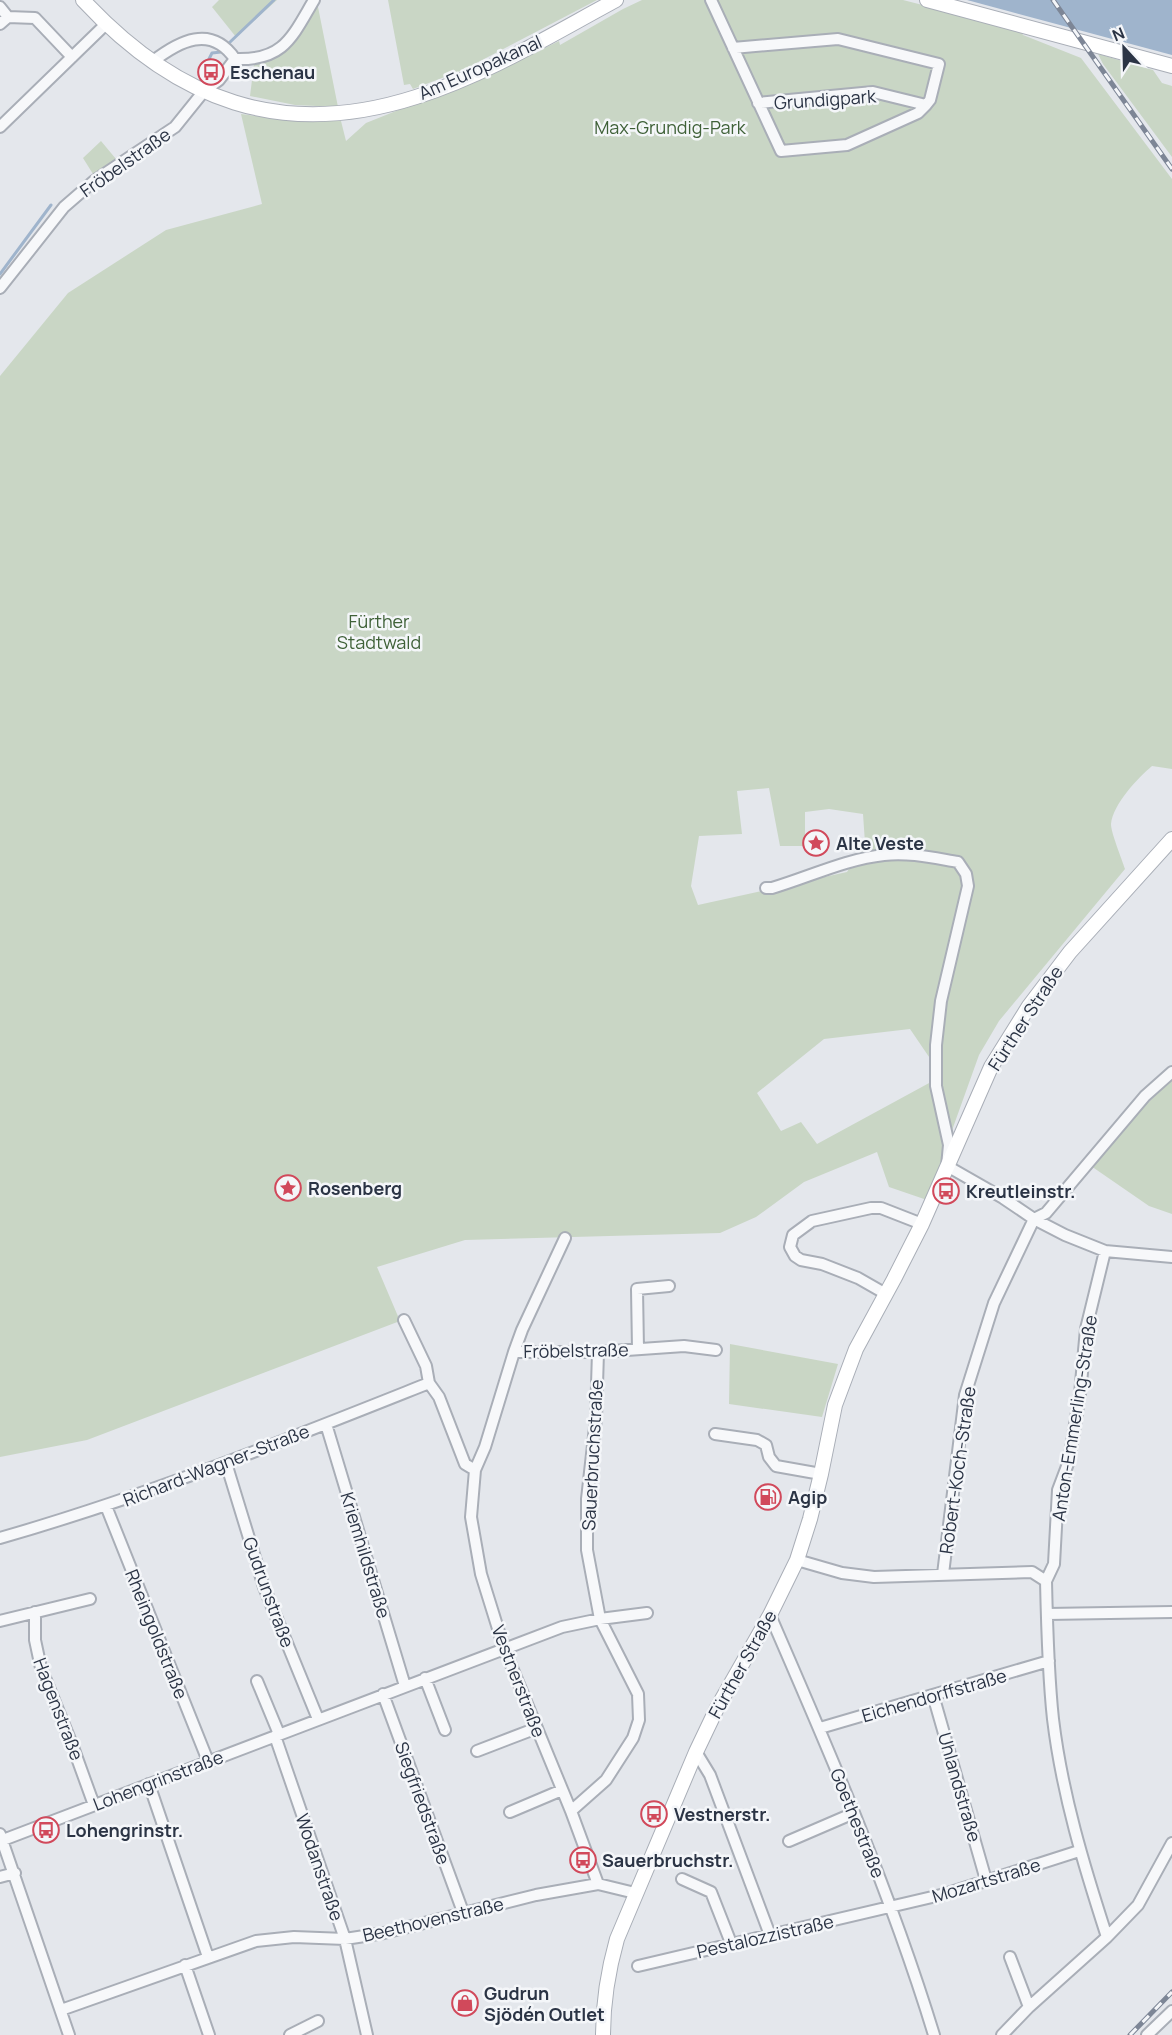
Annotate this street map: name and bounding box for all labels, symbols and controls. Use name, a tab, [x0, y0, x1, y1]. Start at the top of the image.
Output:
north arrow	[1094, 18, 1154, 78]
text: N	[1109, 22, 1128, 46]
street label: Am Europakanal	[415, 29, 545, 105]
bus stop icon: Eschenau	[196, 57, 226, 87]
place label: Eschenau	[230, 60, 315, 84]
street label: Grundigpark	[773, 83, 878, 115]
park label: Max-Grundig-Park	[594, 115, 747, 139]
street label: Fröbelstraße	[75, 122, 175, 202]
park label: Fürther Stadtwald	[337, 609, 421, 654]
place icon: Alte Veste	[801, 828, 831, 858]
place label: Alte Veste	[836, 831, 924, 855]
street label: Fürther Straße	[982, 961, 1068, 1075]
place icon: Rosenberg	[273, 1173, 303, 1203]
place label: Rosenberg	[308, 1176, 402, 1200]
bus stop icon: Kreutleinstr.	[931, 1176, 961, 1206]
place label: Kreutleinstr.	[966, 1179, 1075, 1203]
street label: Anton-Emmerling-Straße	[1046, 1313, 1102, 1523]
street label: Fröbelstraße	[523, 1337, 629, 1363]
street label: Sauerbruchstraße	[576, 1379, 608, 1531]
street label: Robert-Koch-Straße	[933, 1385, 981, 1555]
street label: Richard-Wagner-Straße	[119, 1418, 313, 1512]
fuel station icon: Agip	[753, 1482, 783, 1512]
place label: Agip	[788, 1485, 827, 1509]
street label: Kriemhildstraße	[335, 1489, 397, 1621]
street label: Gudrunstraße	[238, 1533, 300, 1651]
street label: Rheingoldstraße	[120, 1566, 194, 1702]
street label: Fürther Straße	[702, 1605, 782, 1723]
street label: Vestnerstraße	[487, 1621, 551, 1741]
street label: Hagenstraße	[28, 1654, 90, 1764]
street label: Eichendorffstraße	[859, 1663, 1009, 1727]
street label: Uhlandstraße	[933, 1729, 987, 1845]
street label: Siegfriedstraße	[390, 1738, 456, 1868]
street label: Lohengrinstraße	[89, 1744, 227, 1816]
street label: Goethestraße	[825, 1765, 891, 1881]
bus stop icon: Vestnerstr.	[639, 1799, 669, 1829]
place label: Vestnerstr.	[674, 1802, 770, 1826]
street label: Wodanstraße	[290, 1810, 350, 1924]
bus stop icon: Lohengrinstr.	[31, 1815, 61, 1845]
place label: Lohengrinstr.	[66, 1818, 183, 1842]
bus stop icon: Sauerbruchstr.	[568, 1845, 598, 1875]
place label: Sauerbruchstr.	[602, 1848, 733, 1872]
street label: Mozartstraße	[929, 1852, 1043, 1908]
street label: Beethovenstraße	[360, 1891, 506, 1947]
street label: Pestalozzistraße	[694, 1909, 836, 1963]
place label: Gudrun Sjödén Outlet	[484, 1981, 605, 2026]
shop icon: Gudrun Sjödén Outlet	[450, 1988, 480, 2018]

